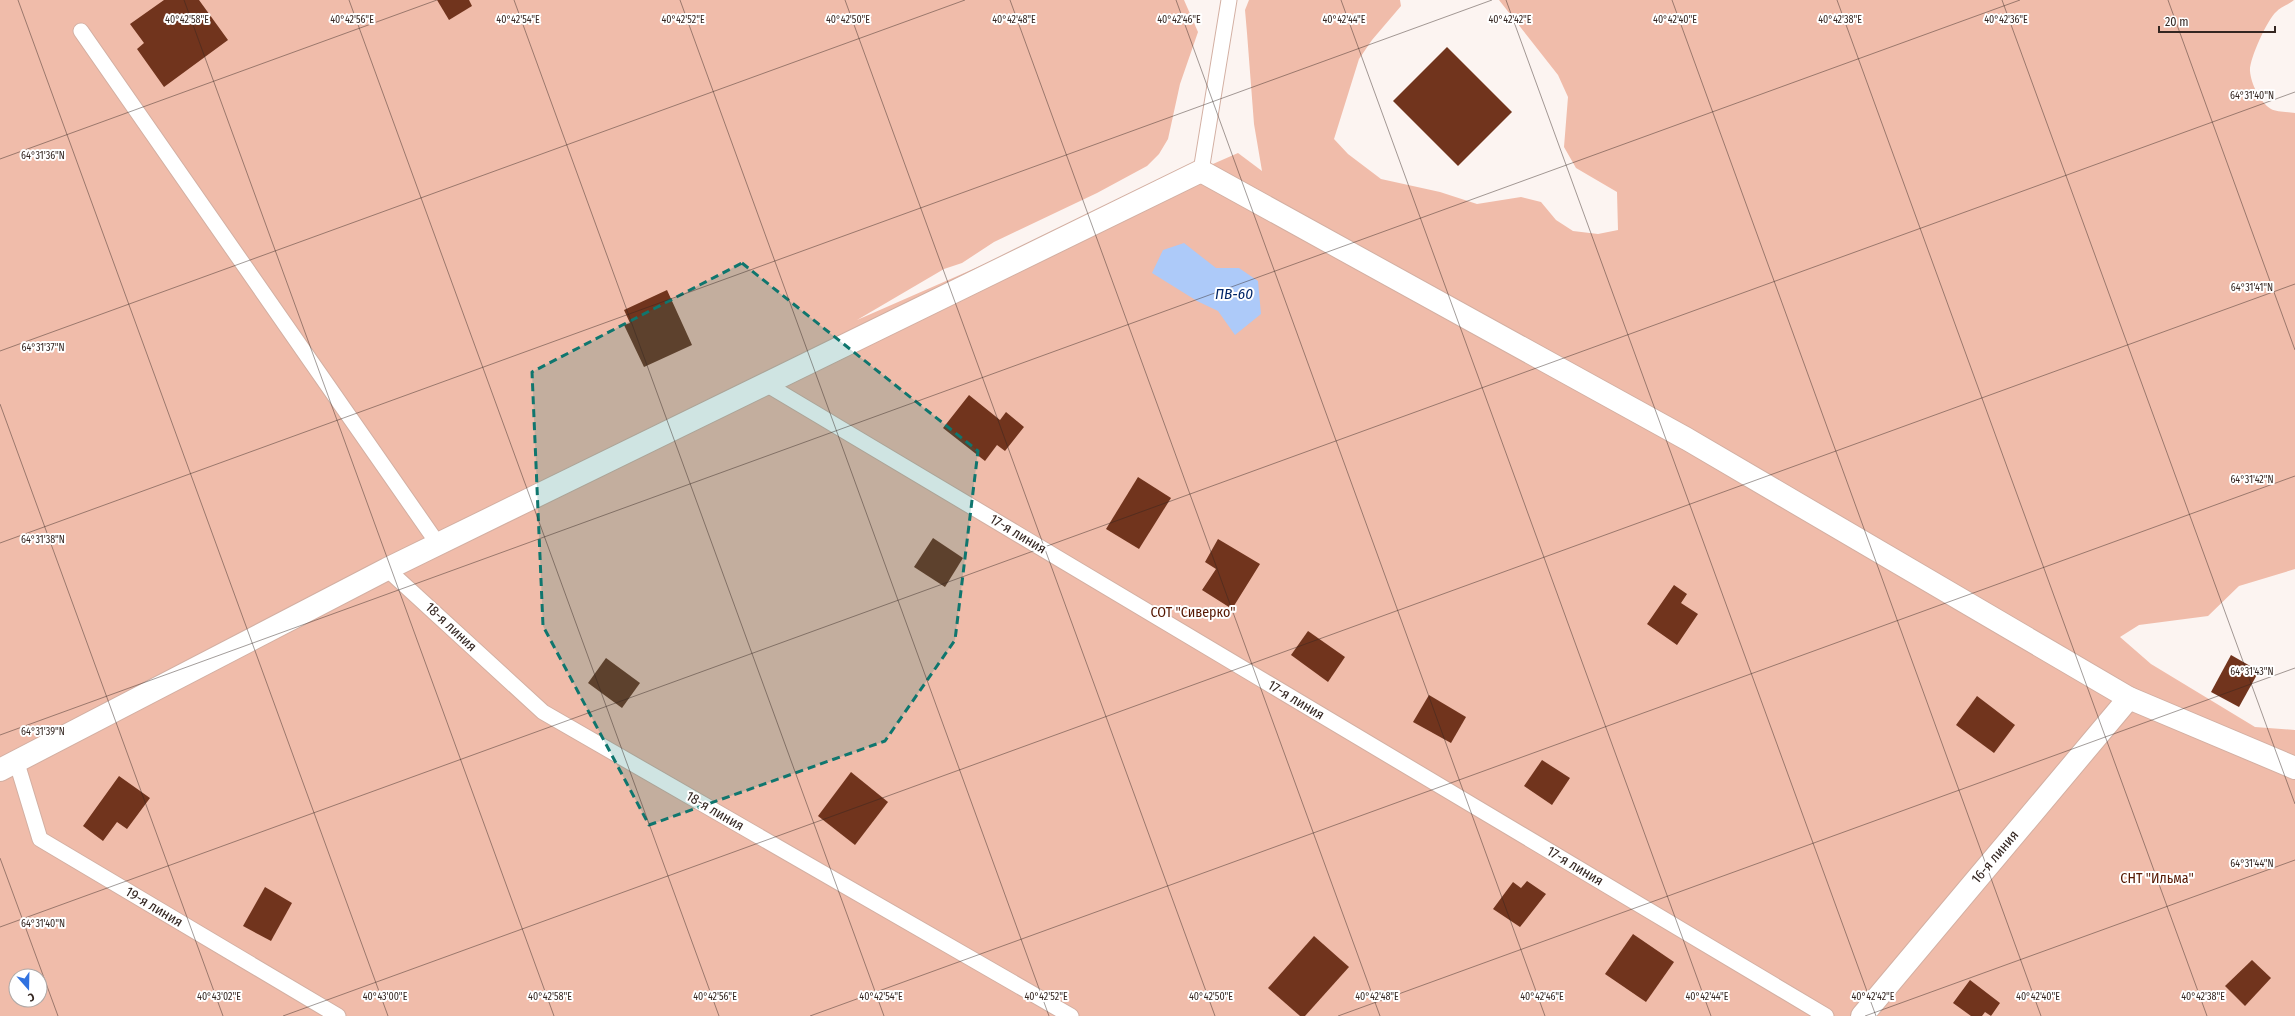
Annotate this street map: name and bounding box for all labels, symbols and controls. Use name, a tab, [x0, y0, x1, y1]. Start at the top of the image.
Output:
scale bar	[2159, 8, 2275, 34]
text: 40°42'58"E	[165, 14, 209, 26]
text: 40°42'56"E	[330, 14, 374, 26]
text: 40°42'54"E	[496, 14, 540, 26]
text: 40°42'52"E	[661, 14, 705, 26]
text: 40°42'50"E	[826, 14, 870, 26]
text: 40°42'48"E	[992, 14, 1036, 26]
text: 40°42'46"E	[1157, 14, 1201, 26]
text: 40°42'44"E	[1322, 14, 1366, 26]
text: 40°42'42"E	[1488, 14, 1532, 26]
text: 40°42'40"E	[1653, 14, 1697, 26]
text: 40°42'38"E	[1818, 14, 1862, 26]
text: 40°42'36"E	[1984, 14, 2028, 26]
text: 20 m	[2165, 15, 2189, 29]
text: 64°31'40"N	[2230, 90, 2274, 102]
text: 64°31'36"N	[21, 150, 65, 162]
text: 64°31'41"N	[2231, 282, 2273, 294]
water label: ПВ-60	[1215, 285, 1253, 303]
text: 64°31'37"N	[21, 342, 65, 354]
text: 64°31'42"N	[2230, 474, 2274, 486]
street label: 17-я линия	[987, 510, 1049, 558]
text: 64°31'38"N	[21, 534, 65, 546]
street label: 18-я линия	[422, 599, 480, 655]
park label: СОТ "Сиверко"	[1151, 604, 1235, 621]
text: 64°31'43"N	[2230, 666, 2274, 678]
street label: 17-я линия	[1265, 676, 1327, 724]
text: 64°31'39"N	[21, 726, 65, 738]
street label: 18-я линия	[683, 788, 747, 834]
street label: 16-я линия	[1968, 827, 2022, 887]
street label: 17-я линия	[1544, 842, 1606, 890]
text: 64°31'44"N	[2230, 858, 2274, 870]
park label: СНТ "Ильма"	[2120, 870, 2194, 887]
street label: 19-я линия	[122, 883, 186, 931]
text: 64°31'40"N	[21, 918, 65, 930]
north arrow	[8, 968, 48, 1008]
text: С	[26, 990, 36, 1004]
text: 40°43'02"E	[197, 991, 241, 1003]
text: 40°43'00"E	[363, 991, 408, 1003]
text: 40°42'58"E	[528, 991, 572, 1003]
text: 40°42'56"E	[693, 991, 737, 1003]
text: 40°42'54"E	[859, 991, 903, 1003]
text: 40°42'52"E	[1024, 991, 1068, 1003]
text: 40°42'50"E	[1189, 991, 1233, 1003]
text: 40°42'48"E	[1355, 991, 1399, 1003]
text: 40°42'46"E	[1520, 991, 1564, 1003]
text: 40°42'44"E	[1685, 991, 1729, 1003]
text: 40°42'42"E	[1851, 991, 1895, 1003]
text: 40°42'40"E	[2016, 991, 2060, 1003]
text: 40°42'38"E	[2181, 991, 2225, 1003]

